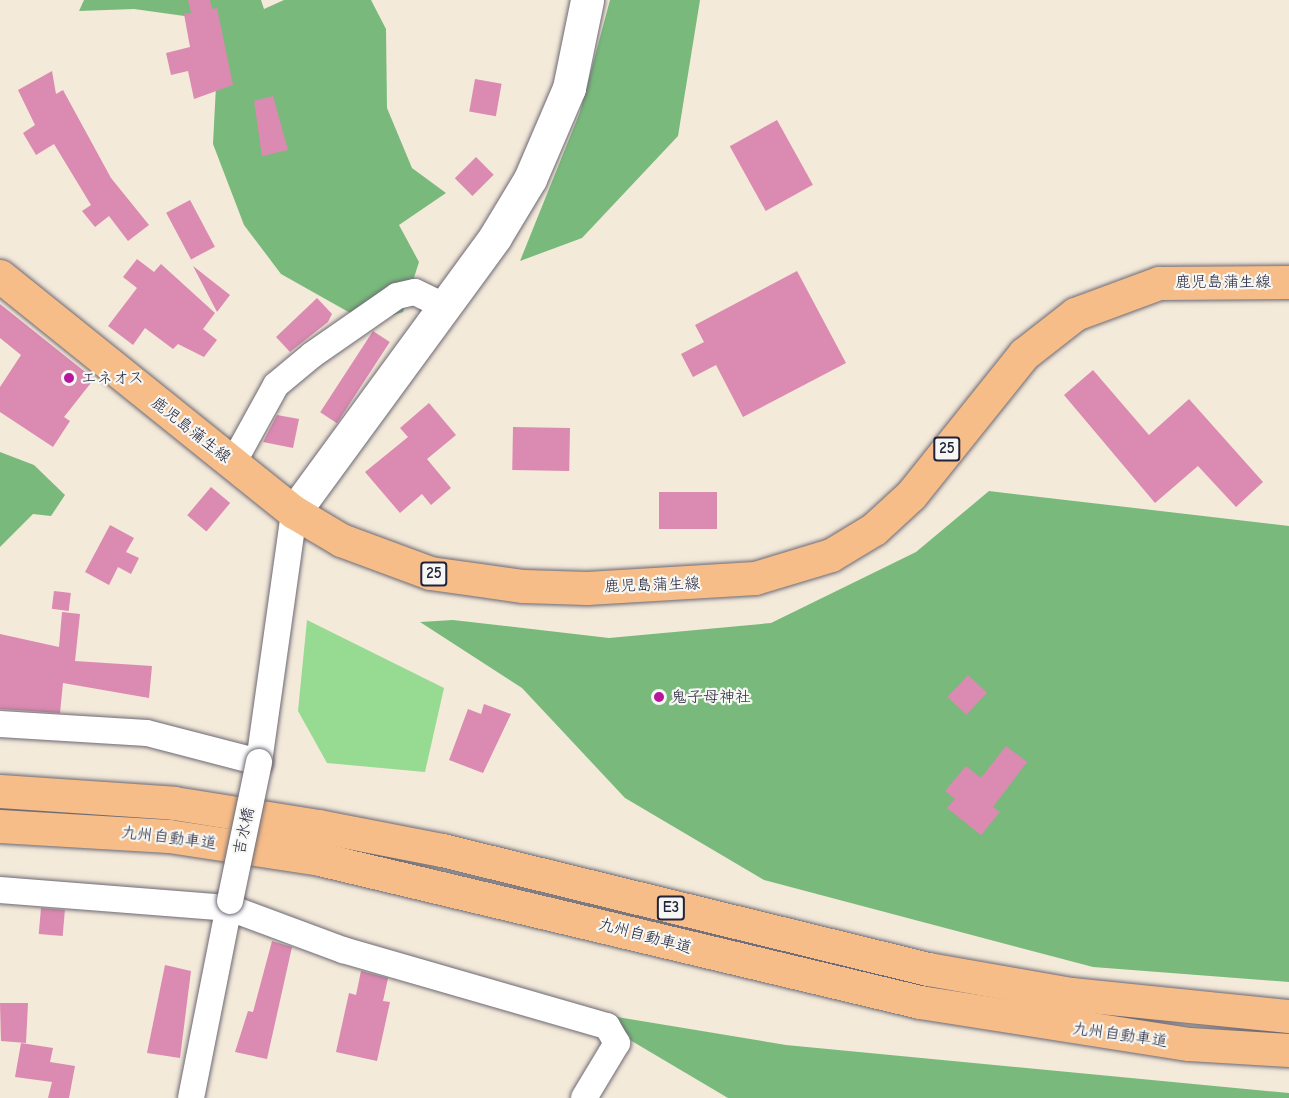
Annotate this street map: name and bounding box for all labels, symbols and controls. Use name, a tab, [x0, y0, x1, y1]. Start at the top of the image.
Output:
street label: 鹿児島蒲生線	[1175, 272, 1271, 292]
place label: エネオス	[81, 368, 145, 388]
marker: エネオス	[62, 371, 76, 385]
street label: 鹿児島蒲生線	[147, 393, 235, 467]
road number: 25	[932, 437, 962, 461]
road number: 25	[419, 562, 449, 586]
street label: 鹿児島蒲生線	[604, 574, 700, 596]
place label: 鬼子母神社	[671, 687, 751, 707]
marker: 鬼子母神社	[652, 690, 666, 704]
street label: 吉水橋	[230, 806, 258, 856]
street label: 九州自動車道	[120, 823, 218, 853]
road number: E3	[656, 896, 686, 920]
street label: 九州自動車道	[596, 914, 694, 958]
street label: 九州自動車道	[1071, 1019, 1169, 1051]

